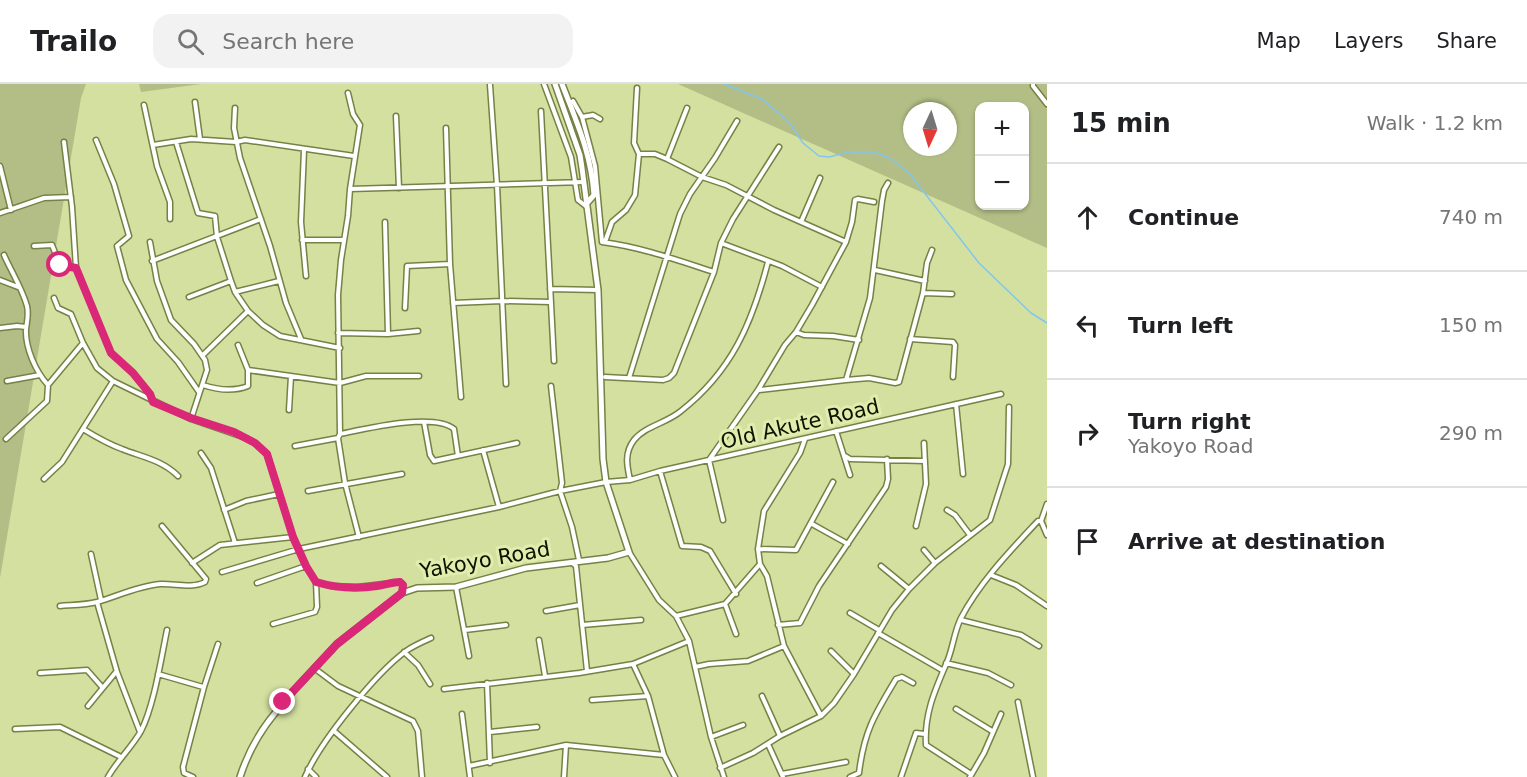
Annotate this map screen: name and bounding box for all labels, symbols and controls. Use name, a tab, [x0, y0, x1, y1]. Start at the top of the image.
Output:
search box	[153, 14, 573, 68]
text: Trailo	[30, 25, 117, 58]
icon: search	[174, 25, 207, 58]
text: Search here	[222, 29, 354, 54]
text: Map	[1257, 29, 1301, 53]
text: Layers	[1334, 29, 1403, 53]
text: Share	[1436, 29, 1497, 53]
north arrow	[903, 102, 957, 156]
map controls	[975, 102, 1029, 210]
button: +	[975, 102, 1029, 156]
text: 15 min	[1071, 108, 1171, 138]
text: Walk · 1.2 km	[1367, 111, 1503, 135]
button: −	[975, 156, 1029, 210]
icon: ahead	[1071, 201, 1104, 234]
text: Continue	[1128, 205, 1239, 230]
text: 740 m	[1439, 205, 1503, 229]
route start	[46, 251, 72, 277]
icon: left	[1071, 309, 1104, 342]
text: Turn left	[1128, 313, 1233, 338]
text: 150 m	[1439, 313, 1503, 337]
street label: Old Akute Road	[718, 394, 882, 454]
text: Turn right	[1128, 409, 1251, 434]
icon: right	[1071, 417, 1104, 450]
text: 290 m	[1439, 421, 1503, 445]
text: Yakoyo Road	[1128, 434, 1253, 458]
icon: arrive	[1071, 525, 1104, 558]
text: Arrive at destination	[1128, 529, 1385, 554]
street label: Yakoyo Road	[417, 537, 552, 583]
route end	[269, 688, 295, 714]

